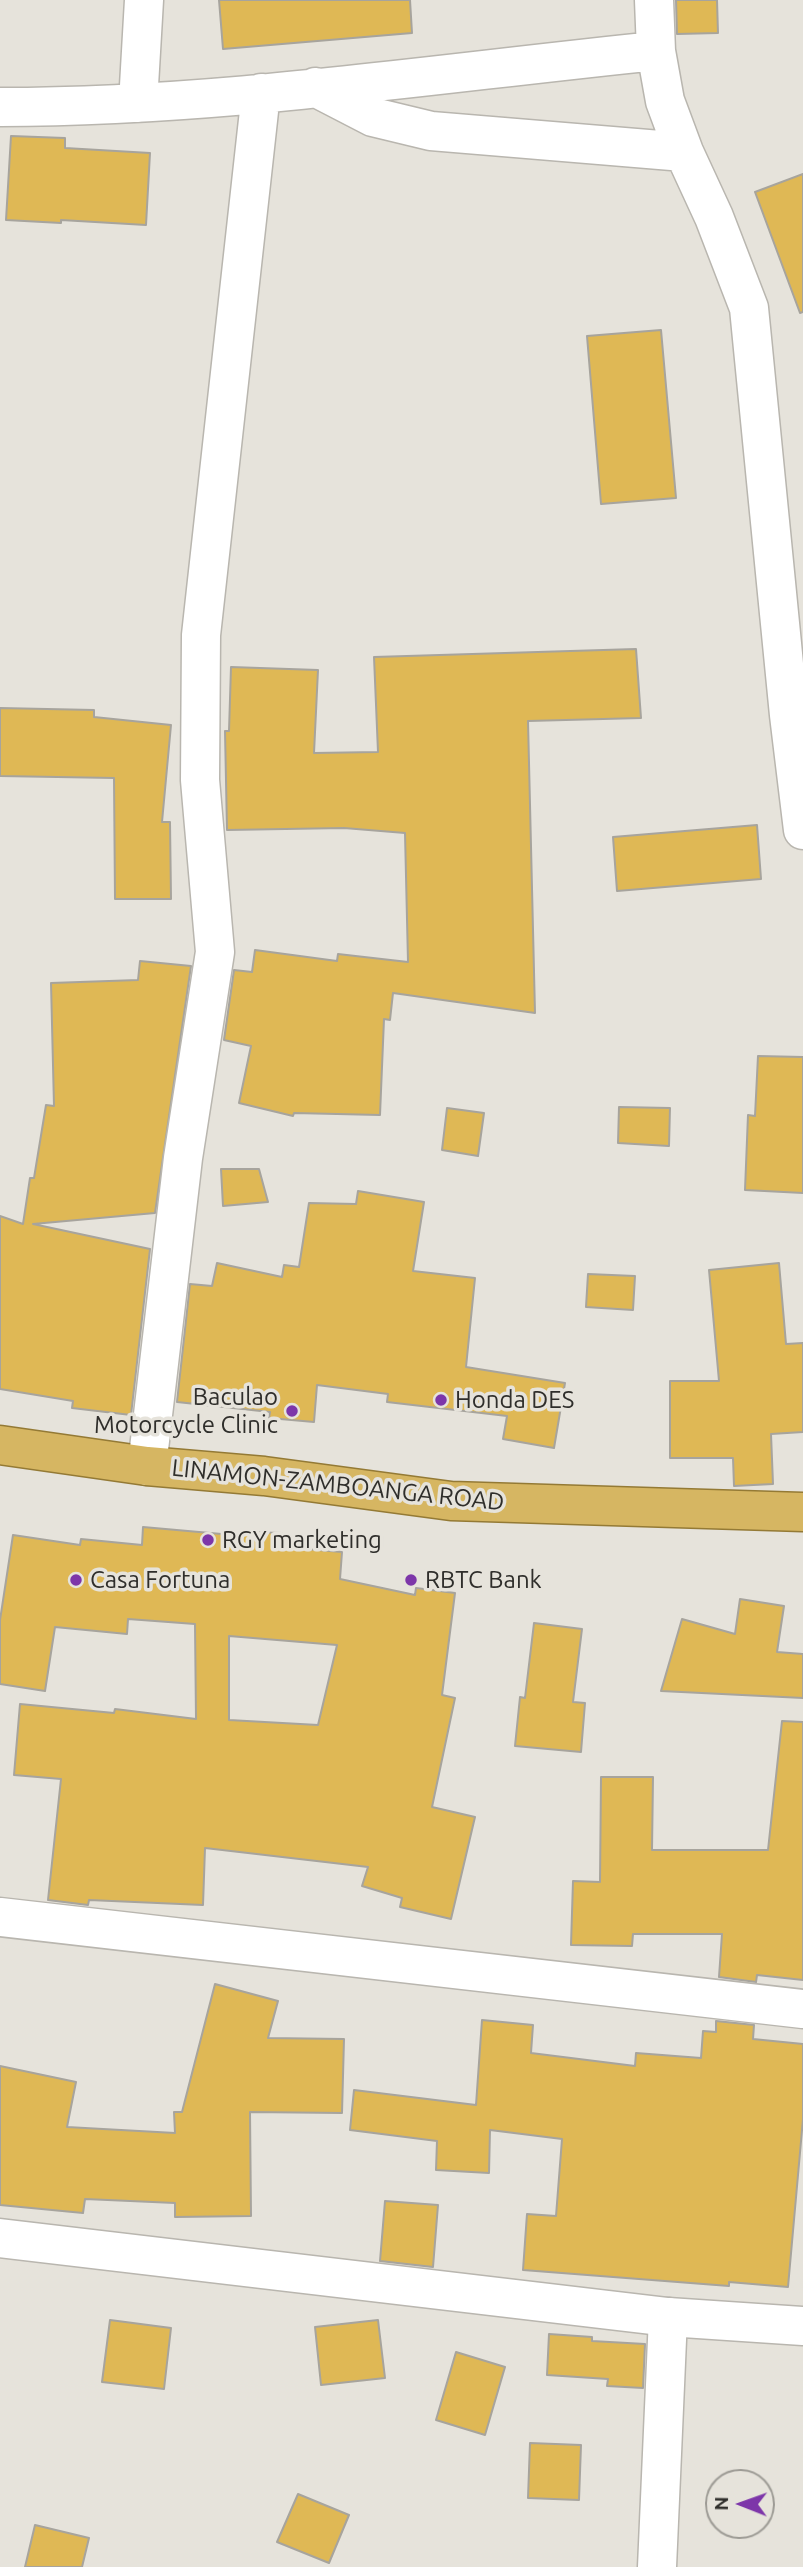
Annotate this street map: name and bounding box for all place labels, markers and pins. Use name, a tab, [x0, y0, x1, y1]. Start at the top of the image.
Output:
place label: Baculao Motorcycle Clinic	[94, 1383, 278, 1439]
place label: Honda DES	[455, 1386, 574, 1414]
marker: Honda DES	[433, 1392, 449, 1408]
marker: Baculao Motorcycle Clinic	[284, 1403, 300, 1419]
place label: RGY marketing	[222, 1526, 382, 1554]
marker: RGY marketing	[200, 1532, 216, 1548]
place label: Casa Fortuna	[90, 1566, 230, 1594]
place label: RBTC Bank	[425, 1566, 542, 1594]
marker: Casa Fortuna	[68, 1572, 84, 1588]
marker: RBTC Bank	[403, 1572, 419, 1588]

